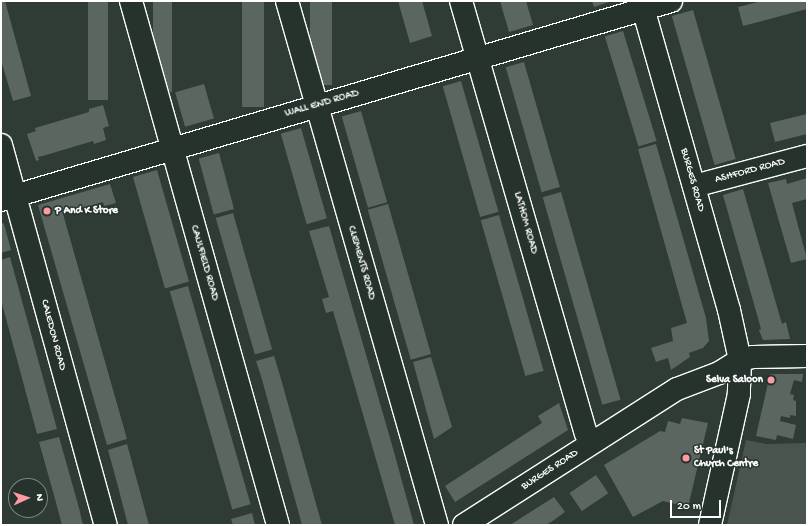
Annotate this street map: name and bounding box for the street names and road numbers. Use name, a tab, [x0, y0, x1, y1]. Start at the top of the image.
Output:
street label: WALL END ROAD	[283, 87, 361, 121]
street label: BURGES ROAD	[677, 147, 707, 213]
street label: ASHFORD ROAD	[714, 155, 786, 187]
street label: LATHOM ROAD	[510, 190, 540, 256]
street label: CAULFIELD ROAD	[187, 224, 221, 302]
street label: CLEMENTS ROAD	[344, 224, 378, 302]
street label: CALEDON ROAD	[37, 298, 69, 372]
street label: BURGES ROAD	[519, 447, 581, 493]

